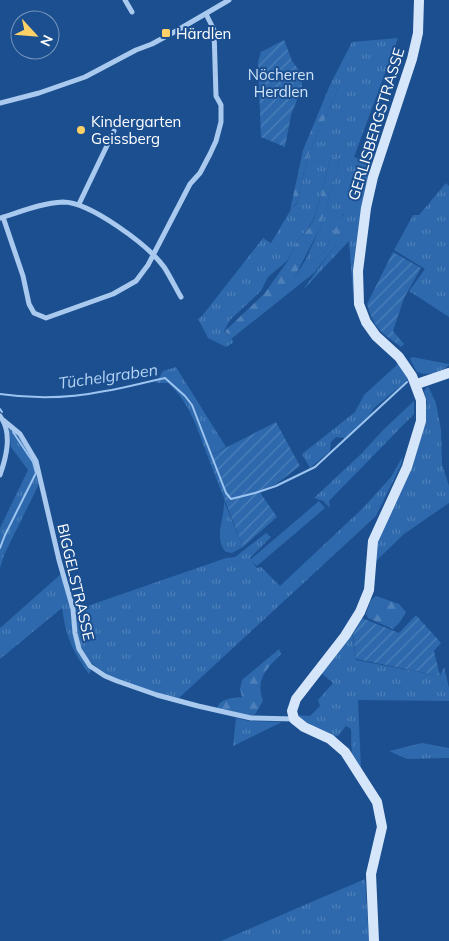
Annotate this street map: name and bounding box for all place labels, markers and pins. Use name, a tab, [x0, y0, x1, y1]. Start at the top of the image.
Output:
place label: Härdlen	[176, 24, 231, 43]
marker: Härdlen	[160, 27, 172, 39]
place label: Kindergarten Geissberg	[91, 112, 181, 148]
marker: Kindergarten Geissberg	[75, 124, 87, 136]

